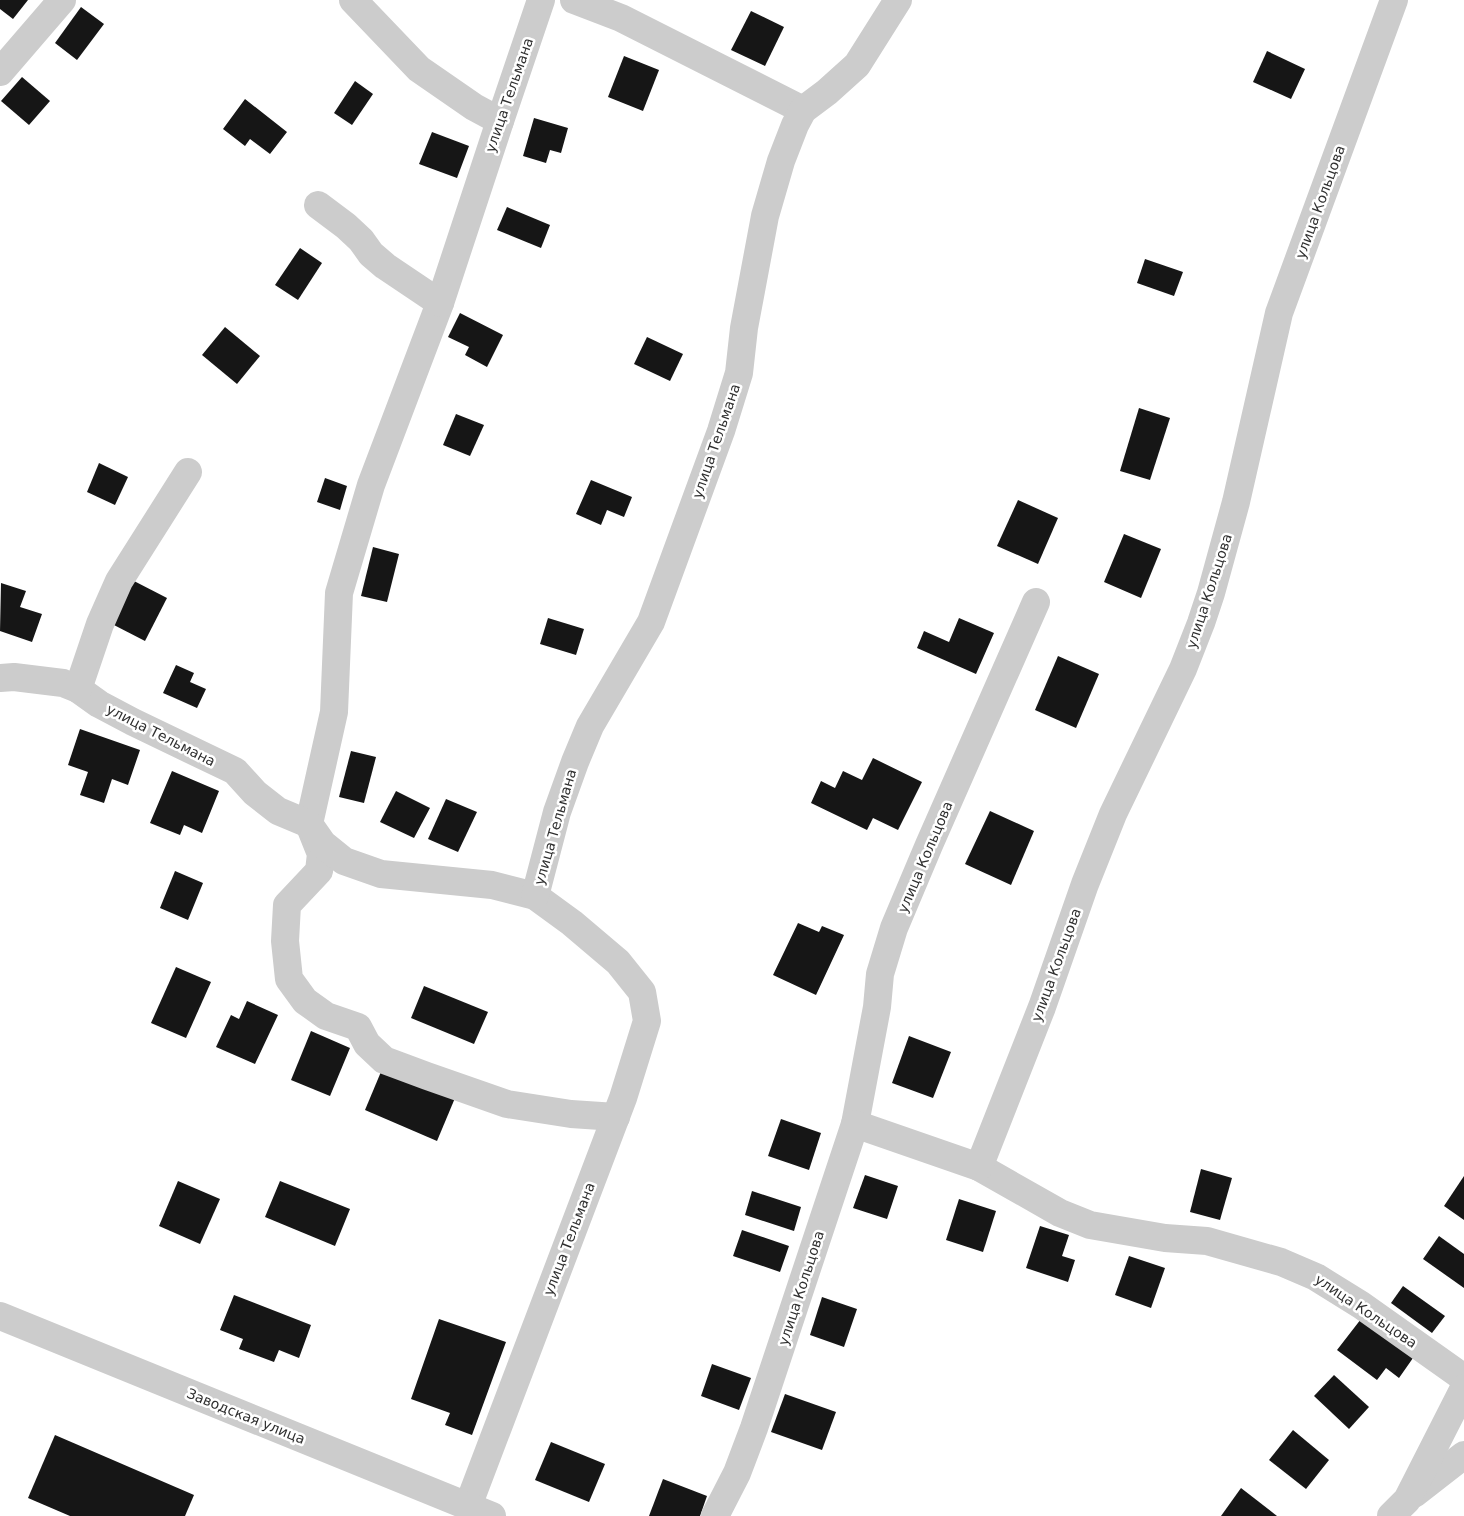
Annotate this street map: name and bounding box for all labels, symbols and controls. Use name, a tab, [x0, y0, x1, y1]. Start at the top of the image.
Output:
street label: улица Тельмана	[482, 36, 536, 154]
street label: улица Кольцова	[1292, 143, 1348, 261]
street label: улица Тельмана	[689, 382, 743, 500]
street label: улица Кольцова	[1183, 532, 1235, 650]
street label: улица Тельмана	[104, 701, 218, 769]
street label: улица Тельмана	[531, 767, 579, 887]
street label: улица Кольцoва	[894, 799, 956, 915]
street label: улица Кольцова	[1028, 906, 1084, 1024]
street label: улица Тельмана	[540, 1180, 598, 1298]
street label: улица Кольцова	[775, 1229, 827, 1347]
street label: улица Кольцова	[1312, 1271, 1420, 1351]
street label: Заводская улица	[185, 1385, 307, 1447]

